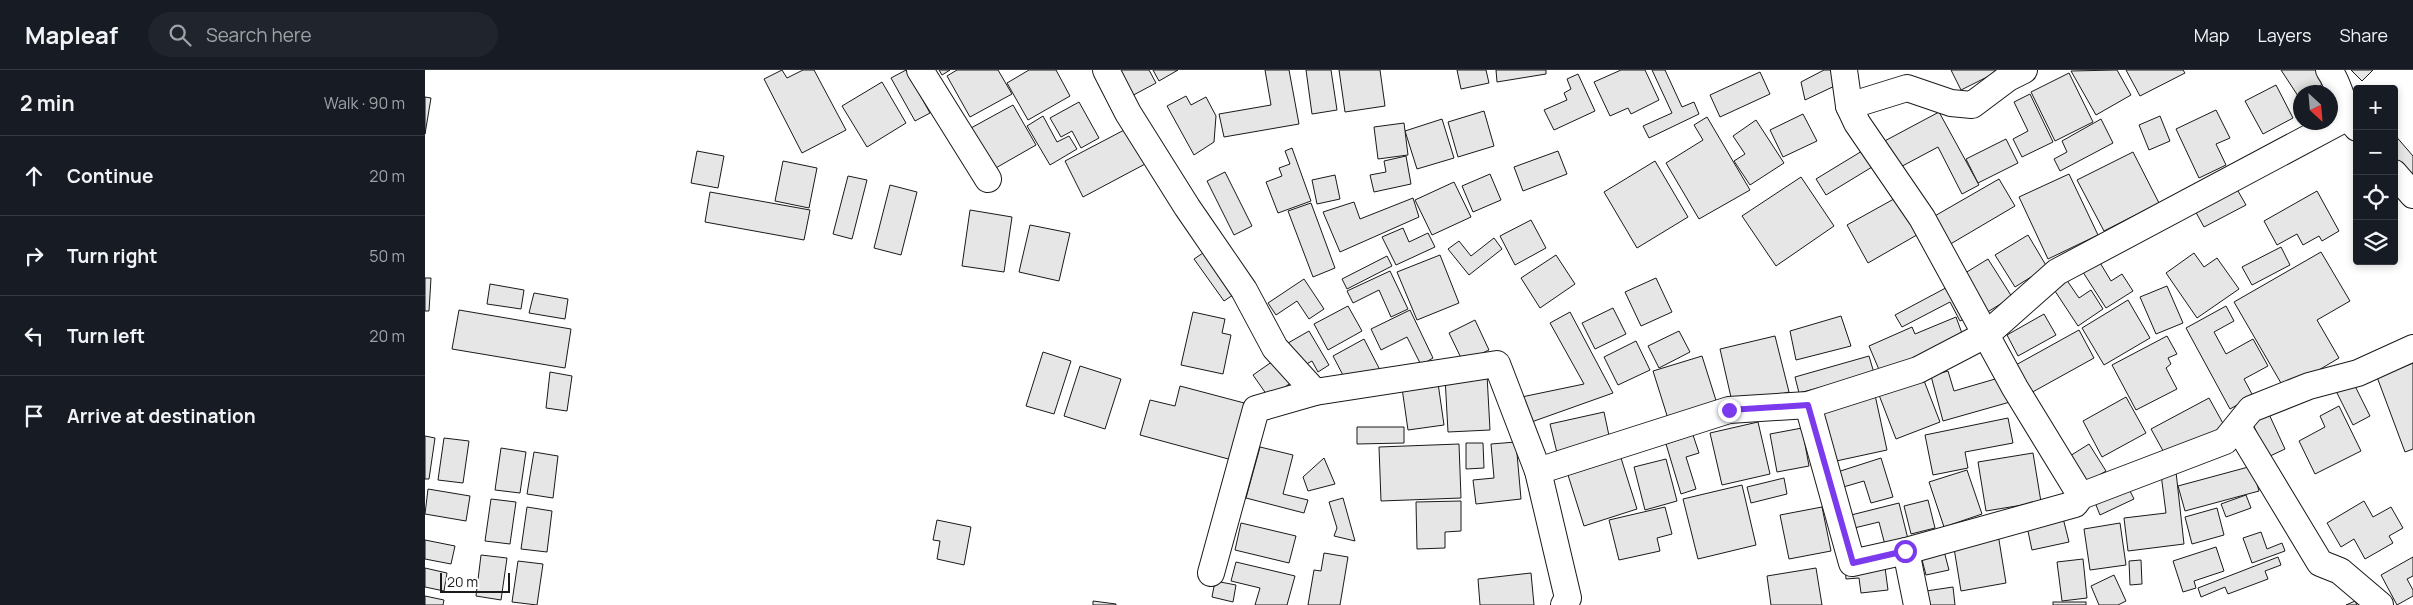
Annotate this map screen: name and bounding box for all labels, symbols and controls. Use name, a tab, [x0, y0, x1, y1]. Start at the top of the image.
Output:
search box	[148, 12, 498, 57]
text: Mapleaf	[25, 18, 118, 51]
icon: search	[166, 21, 194, 49]
text: Search here	[206, 22, 312, 48]
text: Map	[2194, 23, 2229, 47]
text: Layers	[2257, 23, 2311, 47]
text: Share	[2339, 23, 2388, 47]
north arrow	[2293, 85, 2338, 130]
map controls	[2353, 85, 2398, 265]
button: +	[2353, 85, 2398, 130]
text: 2 min	[20, 89, 75, 117]
text: Walk · 90 m	[324, 92, 405, 114]
button: −	[2353, 130, 2398, 175]
icon: ahead	[20, 162, 48, 190]
text: Continue	[67, 163, 153, 189]
text: 20 m	[369, 165, 405, 187]
button: locate	[2353, 175, 2398, 220]
button: layers	[2353, 220, 2398, 265]
icon: right	[20, 242, 48, 270]
text: Turn right	[67, 243, 157, 269]
text: 50 m	[369, 245, 405, 267]
icon: left	[20, 322, 48, 350]
text: Turn left	[67, 323, 145, 349]
text: 20 m	[369, 325, 405, 347]
route end	[1718, 399, 1741, 422]
icon: arrive	[20, 402, 48, 430]
text: Arrive at destination	[67, 403, 256, 429]
route start	[1894, 540, 1917, 563]
scale bar	[440, 570, 510, 593]
text: 20 m	[447, 572, 478, 591]

